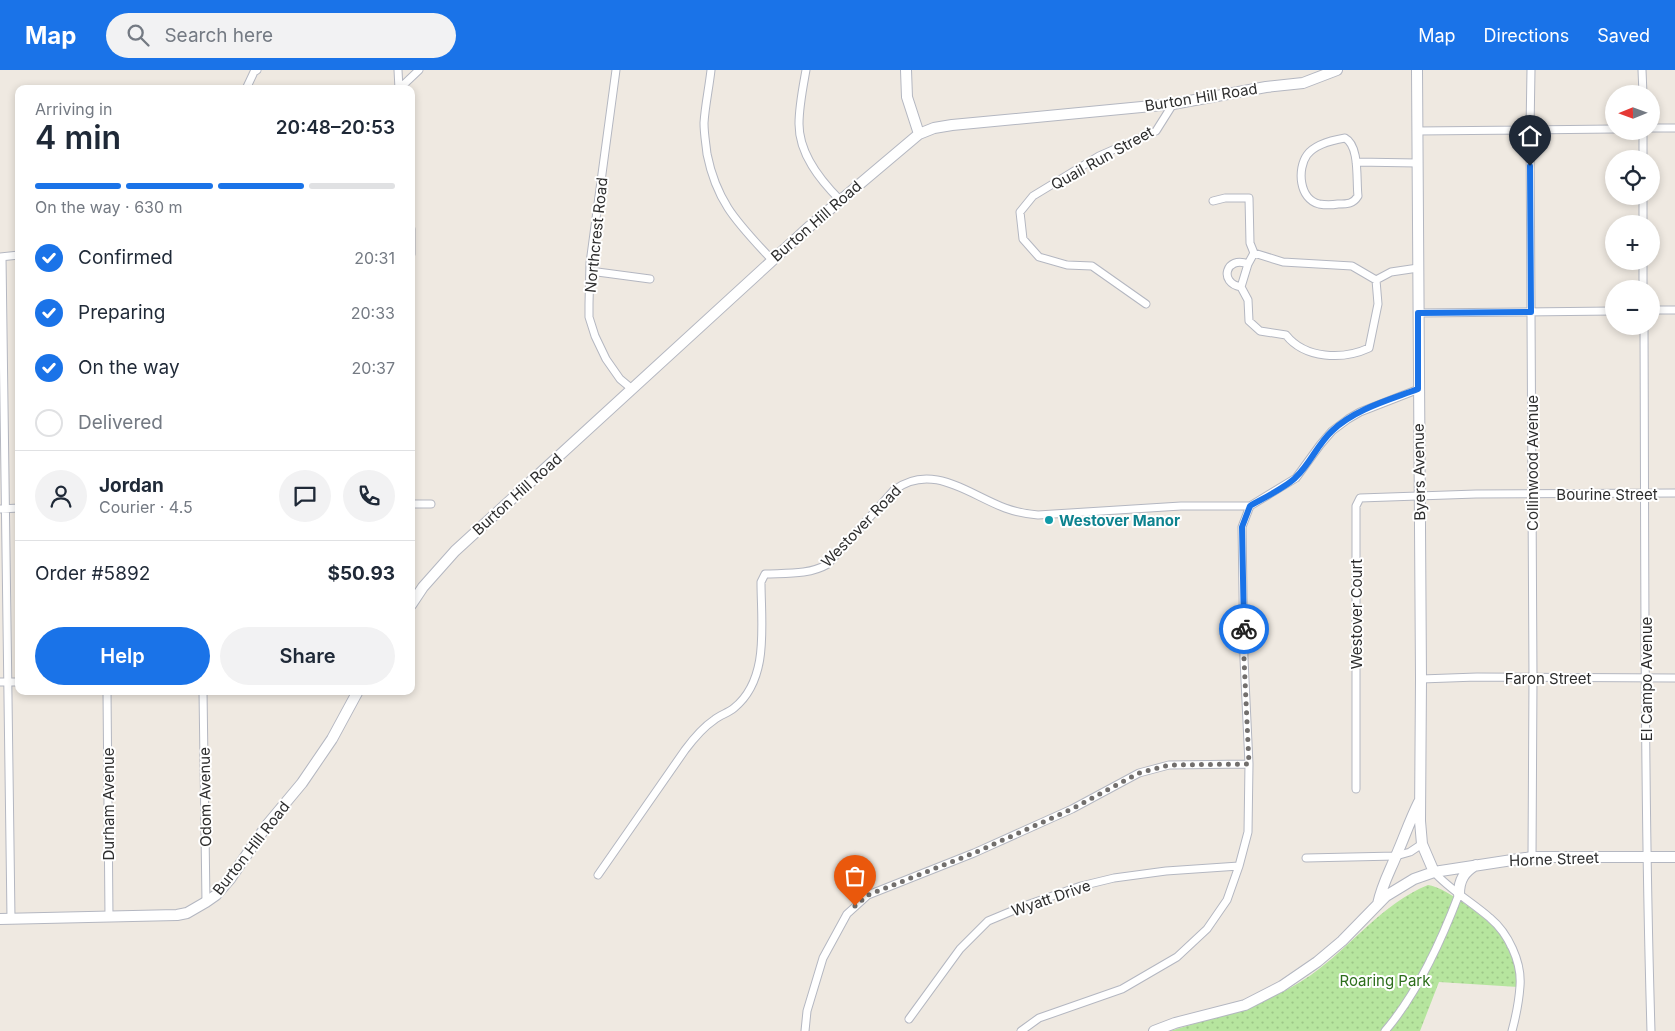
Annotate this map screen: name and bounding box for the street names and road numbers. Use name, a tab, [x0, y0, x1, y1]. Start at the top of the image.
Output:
street label: Burton Hill Road	[1143, 79, 1259, 115]
street label: Quail Run Street	[1047, 122, 1157, 194]
street label: Northcrest Road	[580, 176, 612, 294]
street label: Burton Hill Road	[767, 176, 865, 266]
street label: Collinwood Avenue	[1523, 395, 1542, 531]
street label: Byers Avenue	[1409, 423, 1429, 521]
street label: Burton Hill Road	[468, 449, 566, 539]
street label: Westover Road	[817, 481, 905, 571]
street label: Bourine Street	[1556, 485, 1658, 504]
street label: Westover Court	[1347, 559, 1366, 669]
street label: El Campo Avenue	[1637, 617, 1656, 741]
street label: Faron Street	[1505, 669, 1591, 688]
street label: Odom Avenue	[195, 747, 215, 847]
street label: Durham Avenue	[99, 748, 118, 860]
street label: Burton Hill Road	[208, 797, 294, 899]
street label: Horne Street	[1509, 848, 1599, 870]
street label: Wyatt Drive	[1009, 876, 1093, 920]

